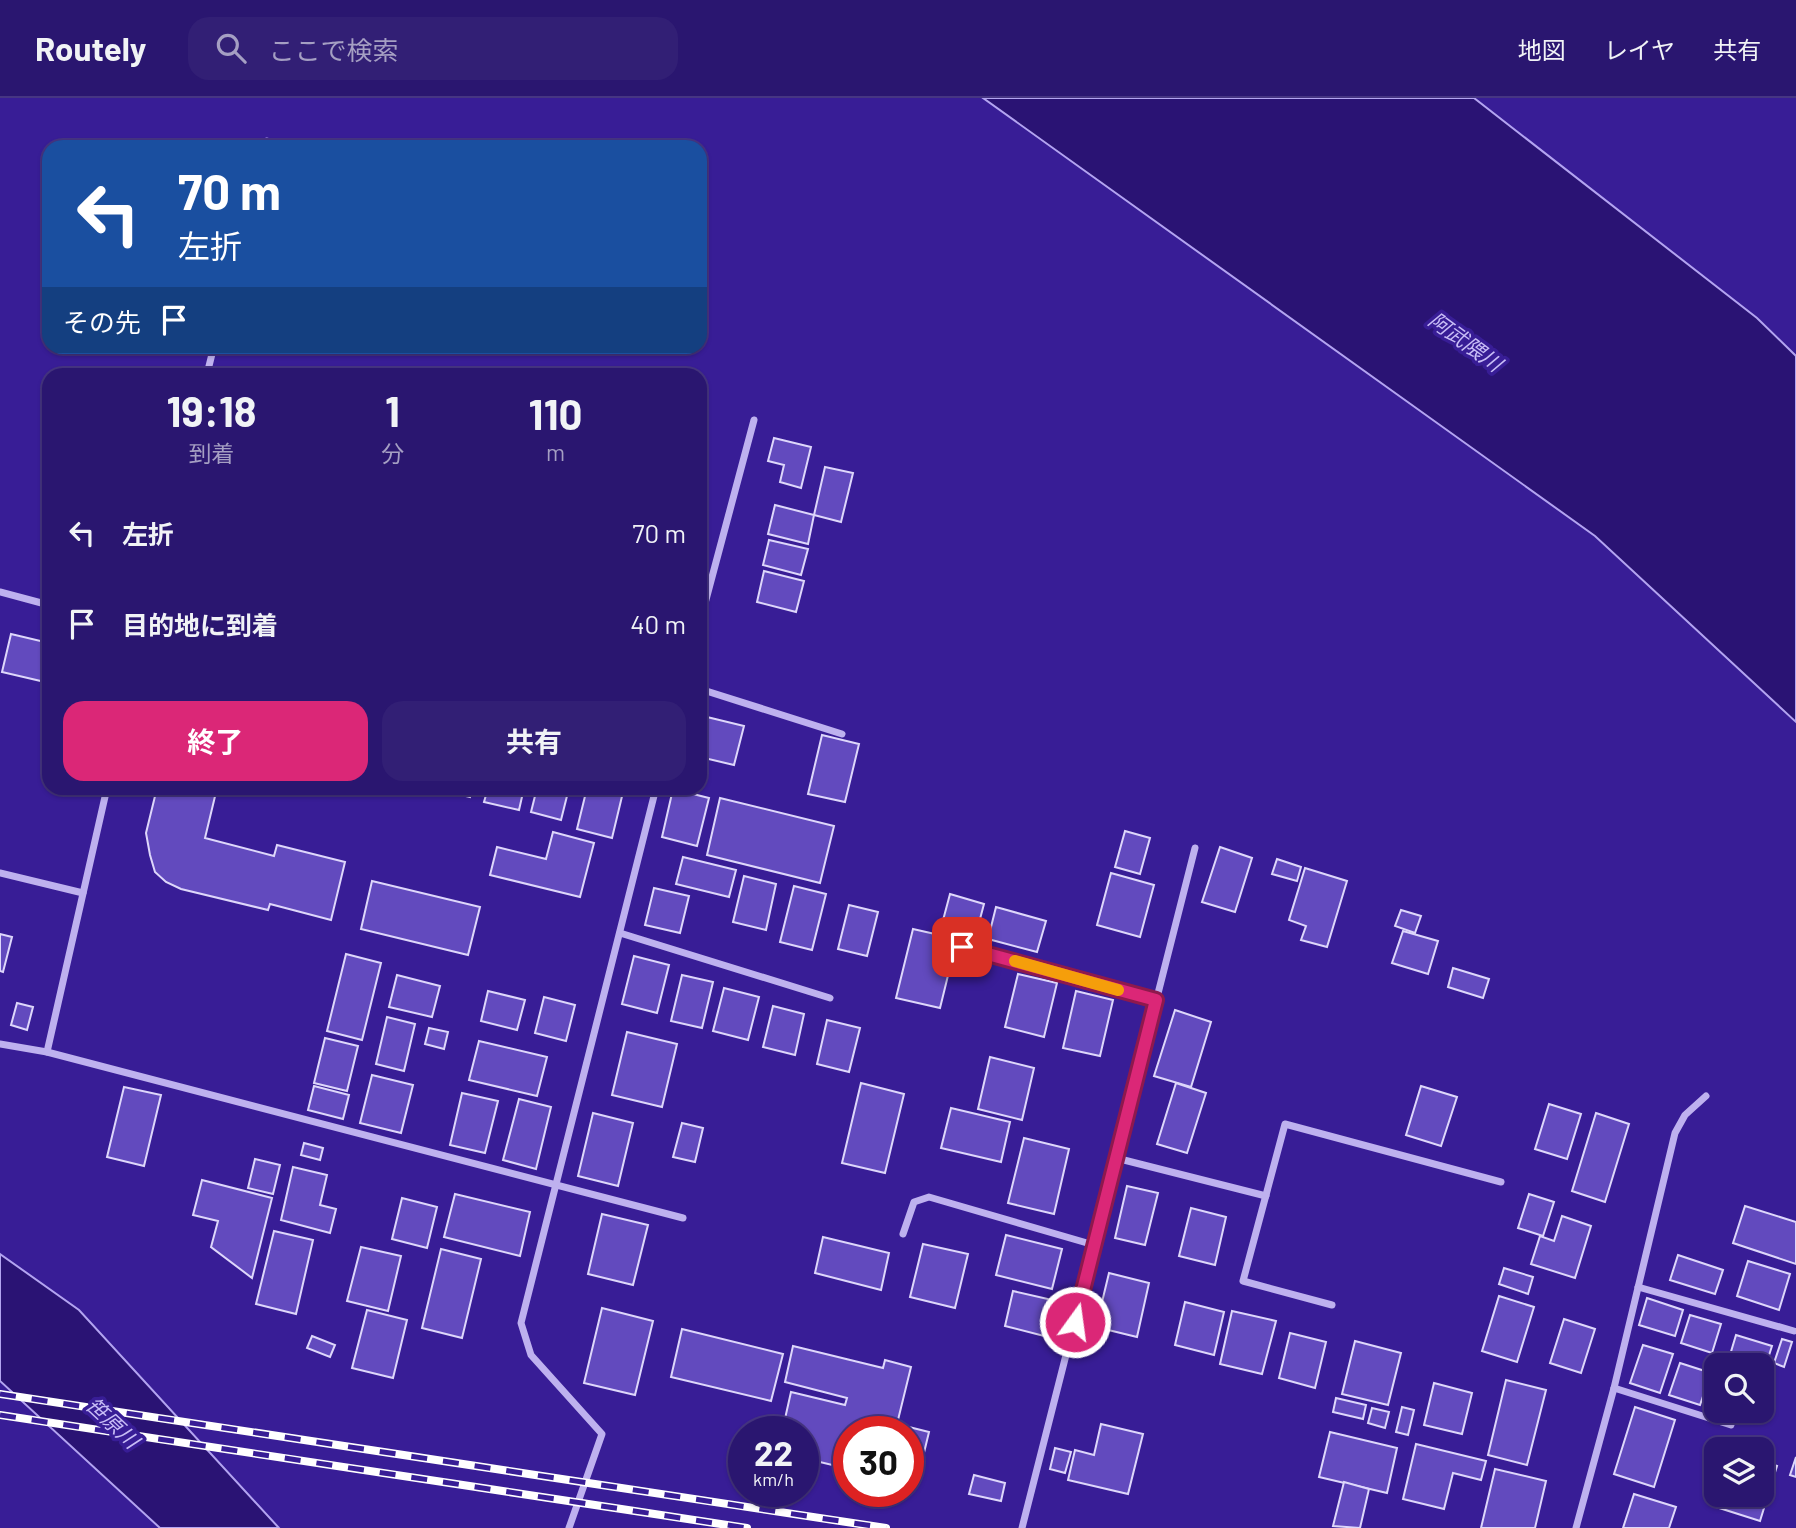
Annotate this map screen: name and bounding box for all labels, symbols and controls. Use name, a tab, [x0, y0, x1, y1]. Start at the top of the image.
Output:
search box	[188, 17, 678, 80]
text: Routely	[35, 28, 146, 68]
icon: search	[212, 29, 250, 67]
text: ここで検索	[268, 34, 398, 65]
text: 地図	[1518, 35, 1566, 64]
text: レイヤ	[1604, 35, 1675, 64]
text: 共有	[1713, 35, 1761, 64]
text: 70 m	[178, 161, 281, 220]
icon: left	[63, 168, 154, 259]
text: 左折	[178, 226, 242, 264]
icon: arrive	[155, 301, 193, 339]
text: その先	[63, 306, 141, 337]
water label: 阿武隈川	[1425, 306, 1509, 377]
text: 19:18	[166, 385, 257, 435]
text: 1	[385, 385, 400, 435]
text: 110	[529, 388, 583, 438]
text: m	[546, 438, 565, 466]
text: 到着	[189, 439, 235, 467]
text: 分	[381, 439, 404, 467]
icon: left	[63, 514, 101, 552]
text: 70 m	[632, 517, 686, 548]
text: 左折	[122, 518, 174, 549]
icon: arrive	[63, 605, 101, 643]
text: 40 m	[630, 608, 686, 639]
text: 目的地に到着	[122, 609, 278, 640]
button: 終了	[63, 701, 368, 781]
button: 共有	[382, 701, 686, 781]
pin	[932, 917, 992, 977]
icon: arrive	[943, 928, 981, 966]
position arrow	[1038, 1285, 1112, 1359]
map controls	[1704, 1353, 1774, 1507]
button: search	[1704, 1353, 1774, 1423]
water label: 笹原川	[81, 1391, 146, 1454]
speed limit sign: 30	[833, 1416, 924, 1507]
text: 22	[754, 1431, 793, 1473]
button: layers	[1704, 1437, 1774, 1507]
text: km/h	[753, 1468, 794, 1490]

